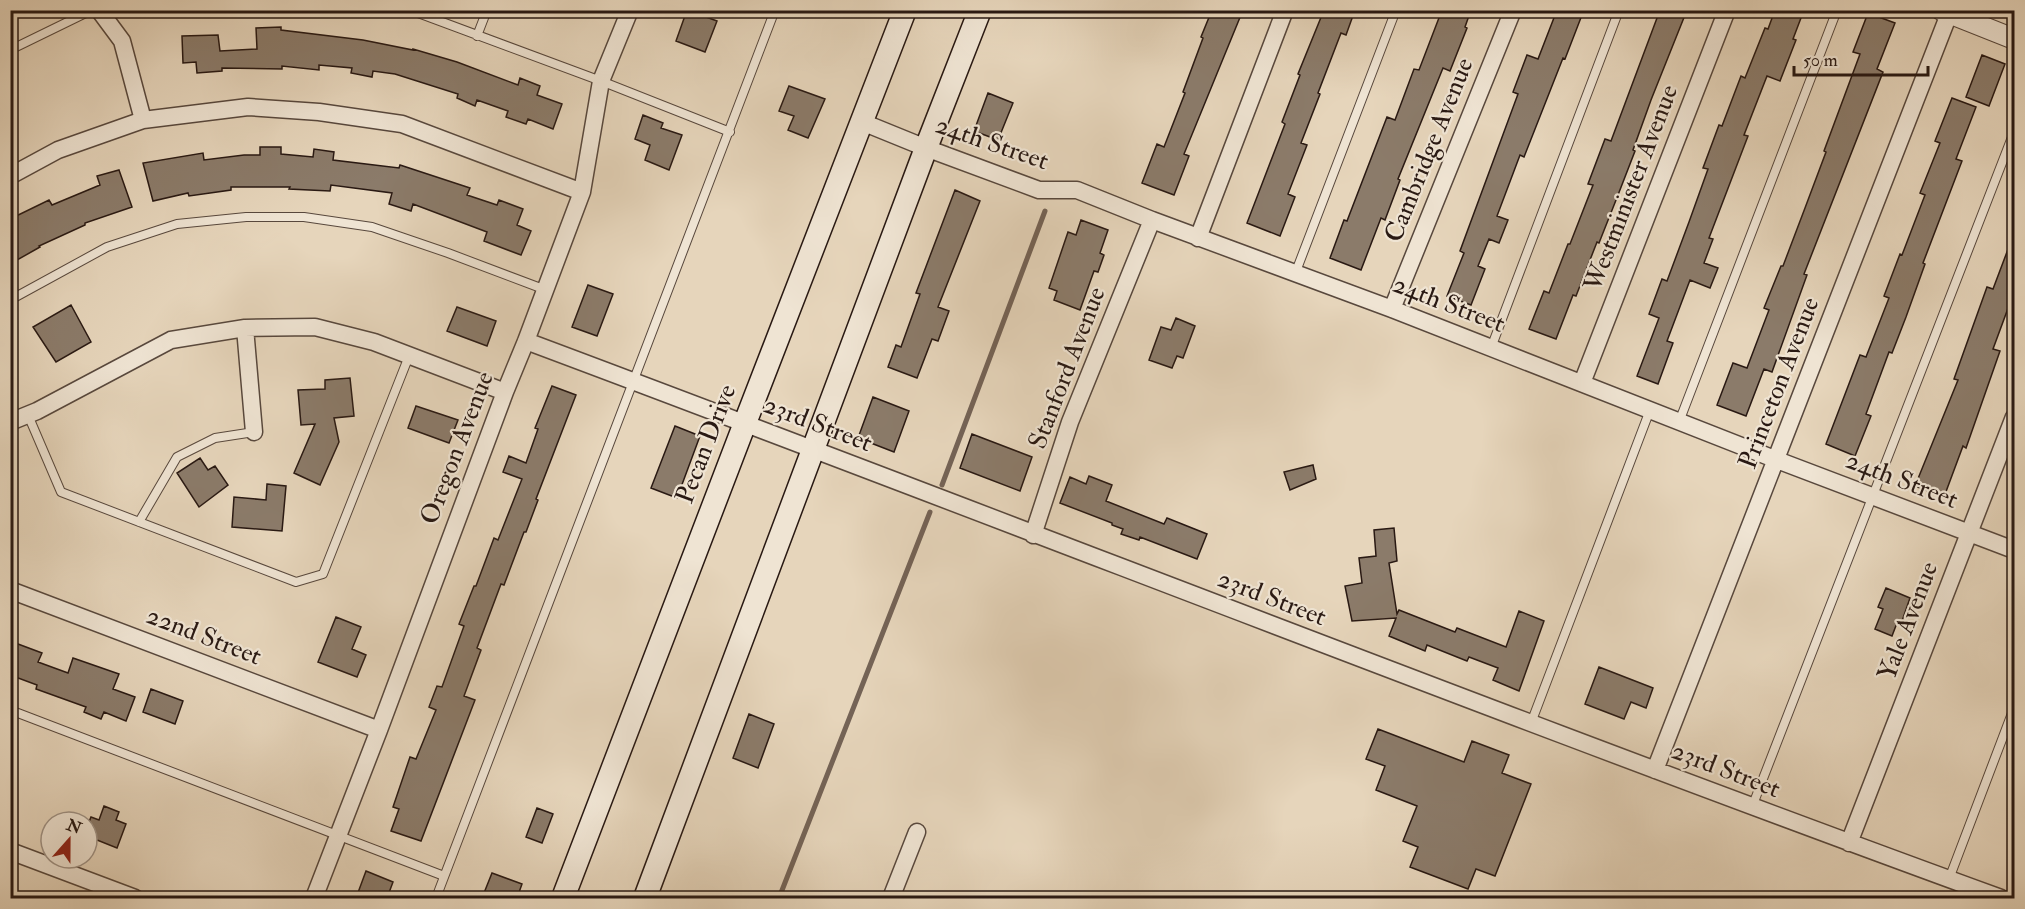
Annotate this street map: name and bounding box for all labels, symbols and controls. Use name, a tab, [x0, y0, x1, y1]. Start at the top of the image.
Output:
scale bar	[1794, 39, 1928, 77]
text: 50 m	[1803, 49, 1838, 72]
street label: Cambridge Avenue	[1377, 53, 1481, 247]
street label: Westminister Avenue	[1577, 80, 1685, 297]
street label: 24th Street	[931, 109, 1053, 177]
street label: 24th Street	[1388, 268, 1510, 340]
street label: Stanford Avenue	[1021, 282, 1113, 453]
street label: Princeton Avenue	[1732, 293, 1826, 473]
street label: Oregon Avenue	[413, 367, 501, 529]
street label: Pecan Drive	[669, 380, 743, 508]
street label: 23rd Street	[759, 389, 877, 459]
street label: 24th Street	[1841, 444, 1963, 516]
street label: Yale Avenue	[1871, 557, 1945, 685]
street label: 23rd Street	[1213, 563, 1331, 633]
street label: 22nd Street	[142, 599, 266, 673]
street label: 23rd Street	[1667, 735, 1785, 805]
north arrow	[39, 810, 99, 870]
text: N	[63, 815, 85, 839]

